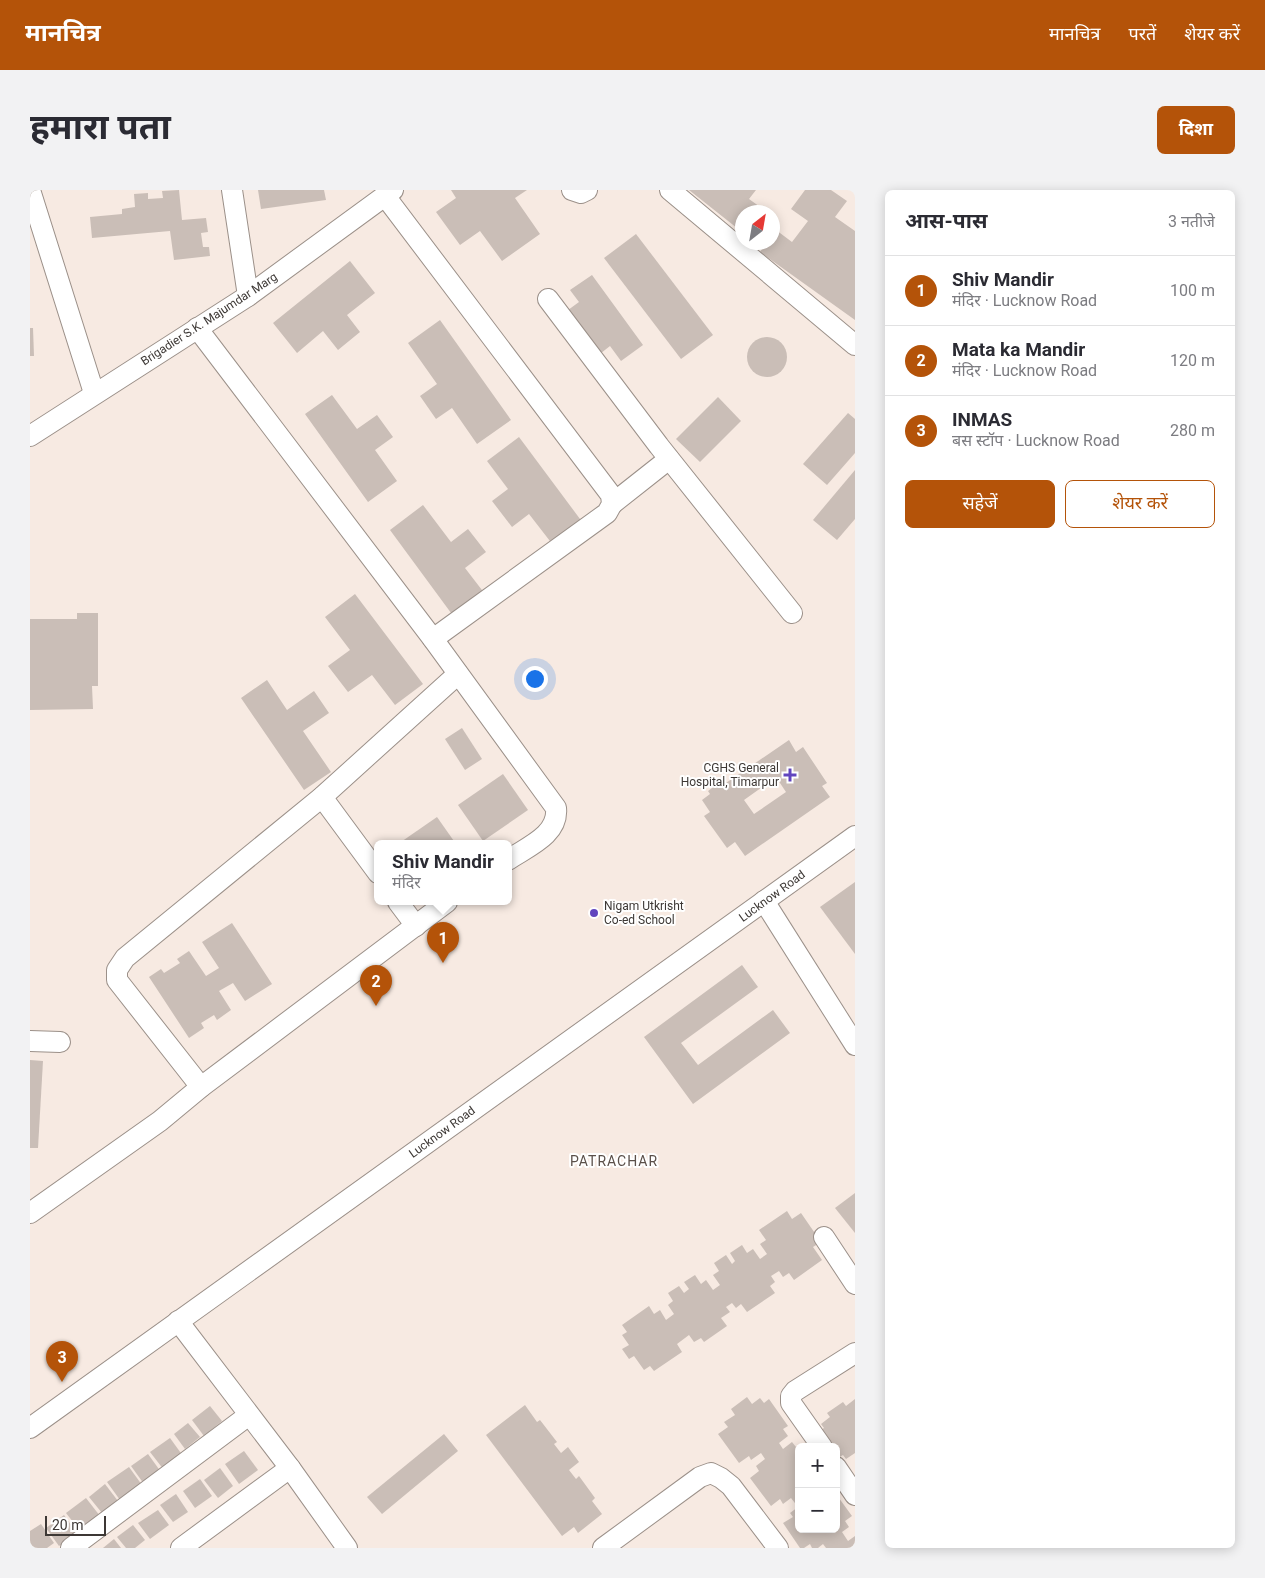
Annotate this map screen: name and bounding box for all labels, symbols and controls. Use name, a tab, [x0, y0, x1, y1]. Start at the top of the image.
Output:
text: मानचित्र	[25, 19, 101, 47]
text: मानचित्र	[1049, 23, 1100, 44]
text: परतें	[1128, 23, 1156, 44]
text: शेयर करें	[1184, 23, 1240, 44]
button: दिशा	[1157, 106, 1235, 154]
text: हमारा पता	[30, 107, 171, 148]
north arrow	[735, 205, 780, 250]
text: आस-पास	[905, 209, 987, 233]
text: 3 नतीजे	[1168, 212, 1215, 231]
text: Shiv Mandir	[952, 268, 1054, 291]
street label: Brigadier S.K. Majumdar Marg	[138, 270, 280, 368]
text: 1	[916, 281, 926, 300]
text: 100 m	[1170, 281, 1215, 300]
text: मंदिर · Lucknow Road	[952, 291, 1097, 310]
text: Mata ka Mandir	[952, 338, 1085, 361]
text: 2	[916, 351, 926, 370]
text: 120 m	[1170, 351, 1215, 370]
text: मंदिर · Lucknow Road	[952, 361, 1097, 380]
text: INMAS	[952, 408, 1012, 431]
text: 3	[916, 421, 926, 440]
text: 280 m	[1170, 421, 1215, 440]
text: बस स्टॉप · Lucknow Road	[952, 431, 1120, 450]
button: सहेजें	[905, 480, 1055, 528]
button: शेयर करें	[1065, 480, 1215, 528]
your location	[522, 666, 548, 692]
place label: CGHS General Hospital, Timarpur	[681, 761, 779, 789]
marker: CGHS General Hospital, Timarpur	[783, 768, 797, 782]
popup	[374, 840, 512, 905]
text: Shiv Mandir	[392, 850, 494, 873]
street label: Lucknow Road	[736, 867, 808, 925]
text: मंदिर	[392, 873, 421, 892]
place label: Nigam Utkrisht Co-ed School	[604, 899, 684, 927]
marker: Nigam Utkrisht Co-ed School	[588, 907, 600, 919]
pin: 1	[427, 922, 459, 963]
pin: 2	[360, 965, 392, 1006]
street label: Lucknow Road	[406, 1103, 478, 1161]
district label: PATRACHAR	[570, 1153, 658, 1169]
pin: 3	[46, 1341, 78, 1382]
map controls	[795, 1443, 840, 1533]
button: +	[795, 1443, 840, 1488]
button: −	[795, 1488, 840, 1533]
scale bar	[45, 1513, 106, 1536]
text: 20 m	[52, 1517, 84, 1533]

